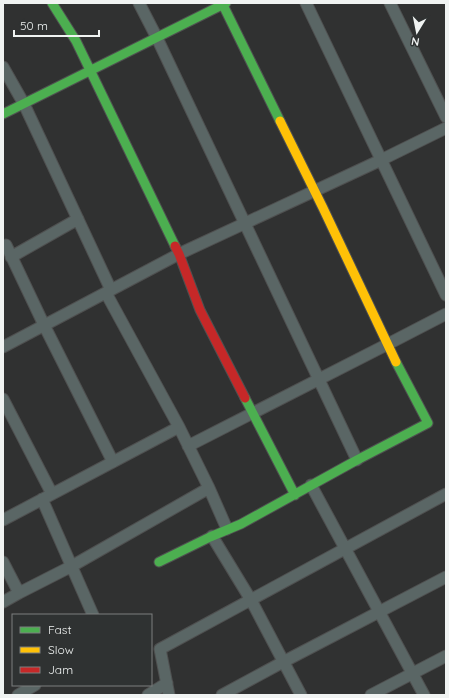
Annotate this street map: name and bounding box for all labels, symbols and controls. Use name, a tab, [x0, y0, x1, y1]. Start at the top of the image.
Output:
scale bar	[14, 12, 99, 38]
north arrow	[397, 12, 437, 52]
text: 50 m	[20, 18, 48, 33]
text: N	[410, 34, 420, 49]
legend	[12, 614, 152, 686]
text: Fast	[48, 622, 72, 637]
text: Slow	[48, 642, 74, 657]
text: Jam	[48, 662, 73, 677]

